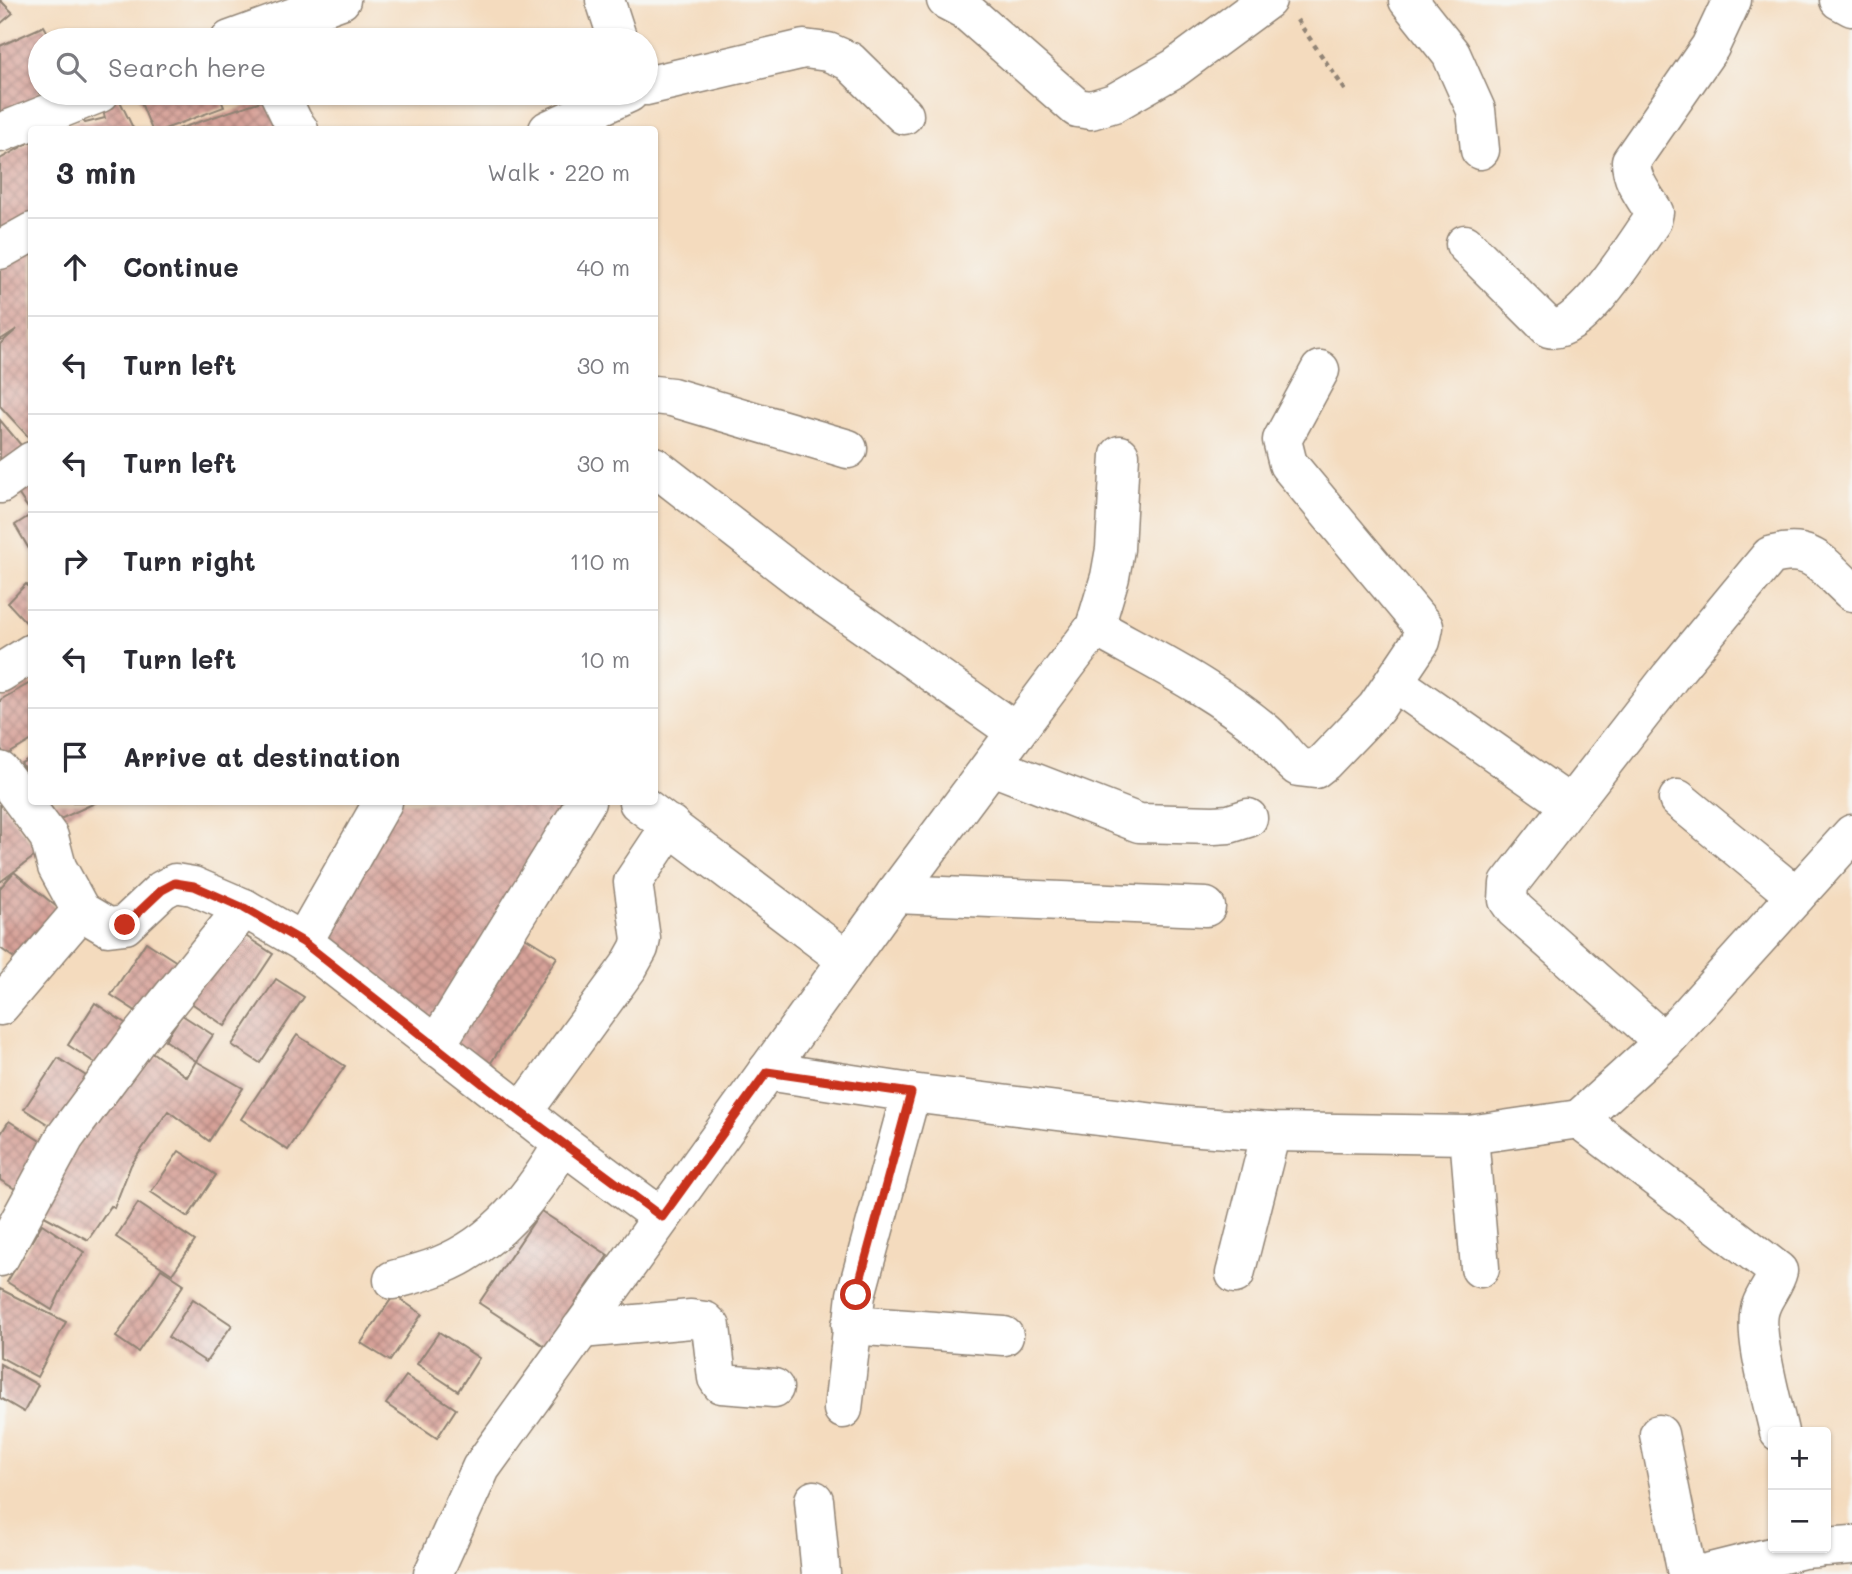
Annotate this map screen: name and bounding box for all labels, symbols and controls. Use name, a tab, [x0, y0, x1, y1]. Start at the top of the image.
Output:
search box	[28, 28, 658, 105]
icon: search	[52, 48, 90, 86]
text: Search here	[108, 50, 266, 84]
text: 3 min	[56, 152, 136, 192]
text: Walk · 220 m	[487, 157, 630, 187]
icon: ahead	[56, 248, 94, 286]
text: Continue	[123, 250, 239, 284]
text: 40 m	[577, 252, 630, 282]
icon: left	[56, 346, 94, 384]
text: Turn left	[123, 348, 236, 382]
text: 30 m	[577, 350, 630, 380]
icon: left	[56, 444, 94, 482]
text: Turn left	[123, 446, 236, 480]
text: 30 m	[577, 448, 630, 478]
icon: right	[56, 542, 94, 580]
text: Turn right	[123, 544, 256, 578]
text: 110 m	[570, 546, 630, 576]
icon: left	[56, 640, 94, 678]
text: Turn left	[123, 642, 236, 676]
text: 10 m	[580, 644, 630, 674]
icon: arrive	[56, 738, 94, 776]
text: Arrive at destination	[123, 740, 400, 774]
route end	[109, 909, 140, 940]
route start	[840, 1279, 871, 1310]
map controls	[1768, 1427, 1831, 1553]
button: +	[1768, 1427, 1831, 1490]
button: −	[1768, 1490, 1831, 1553]

